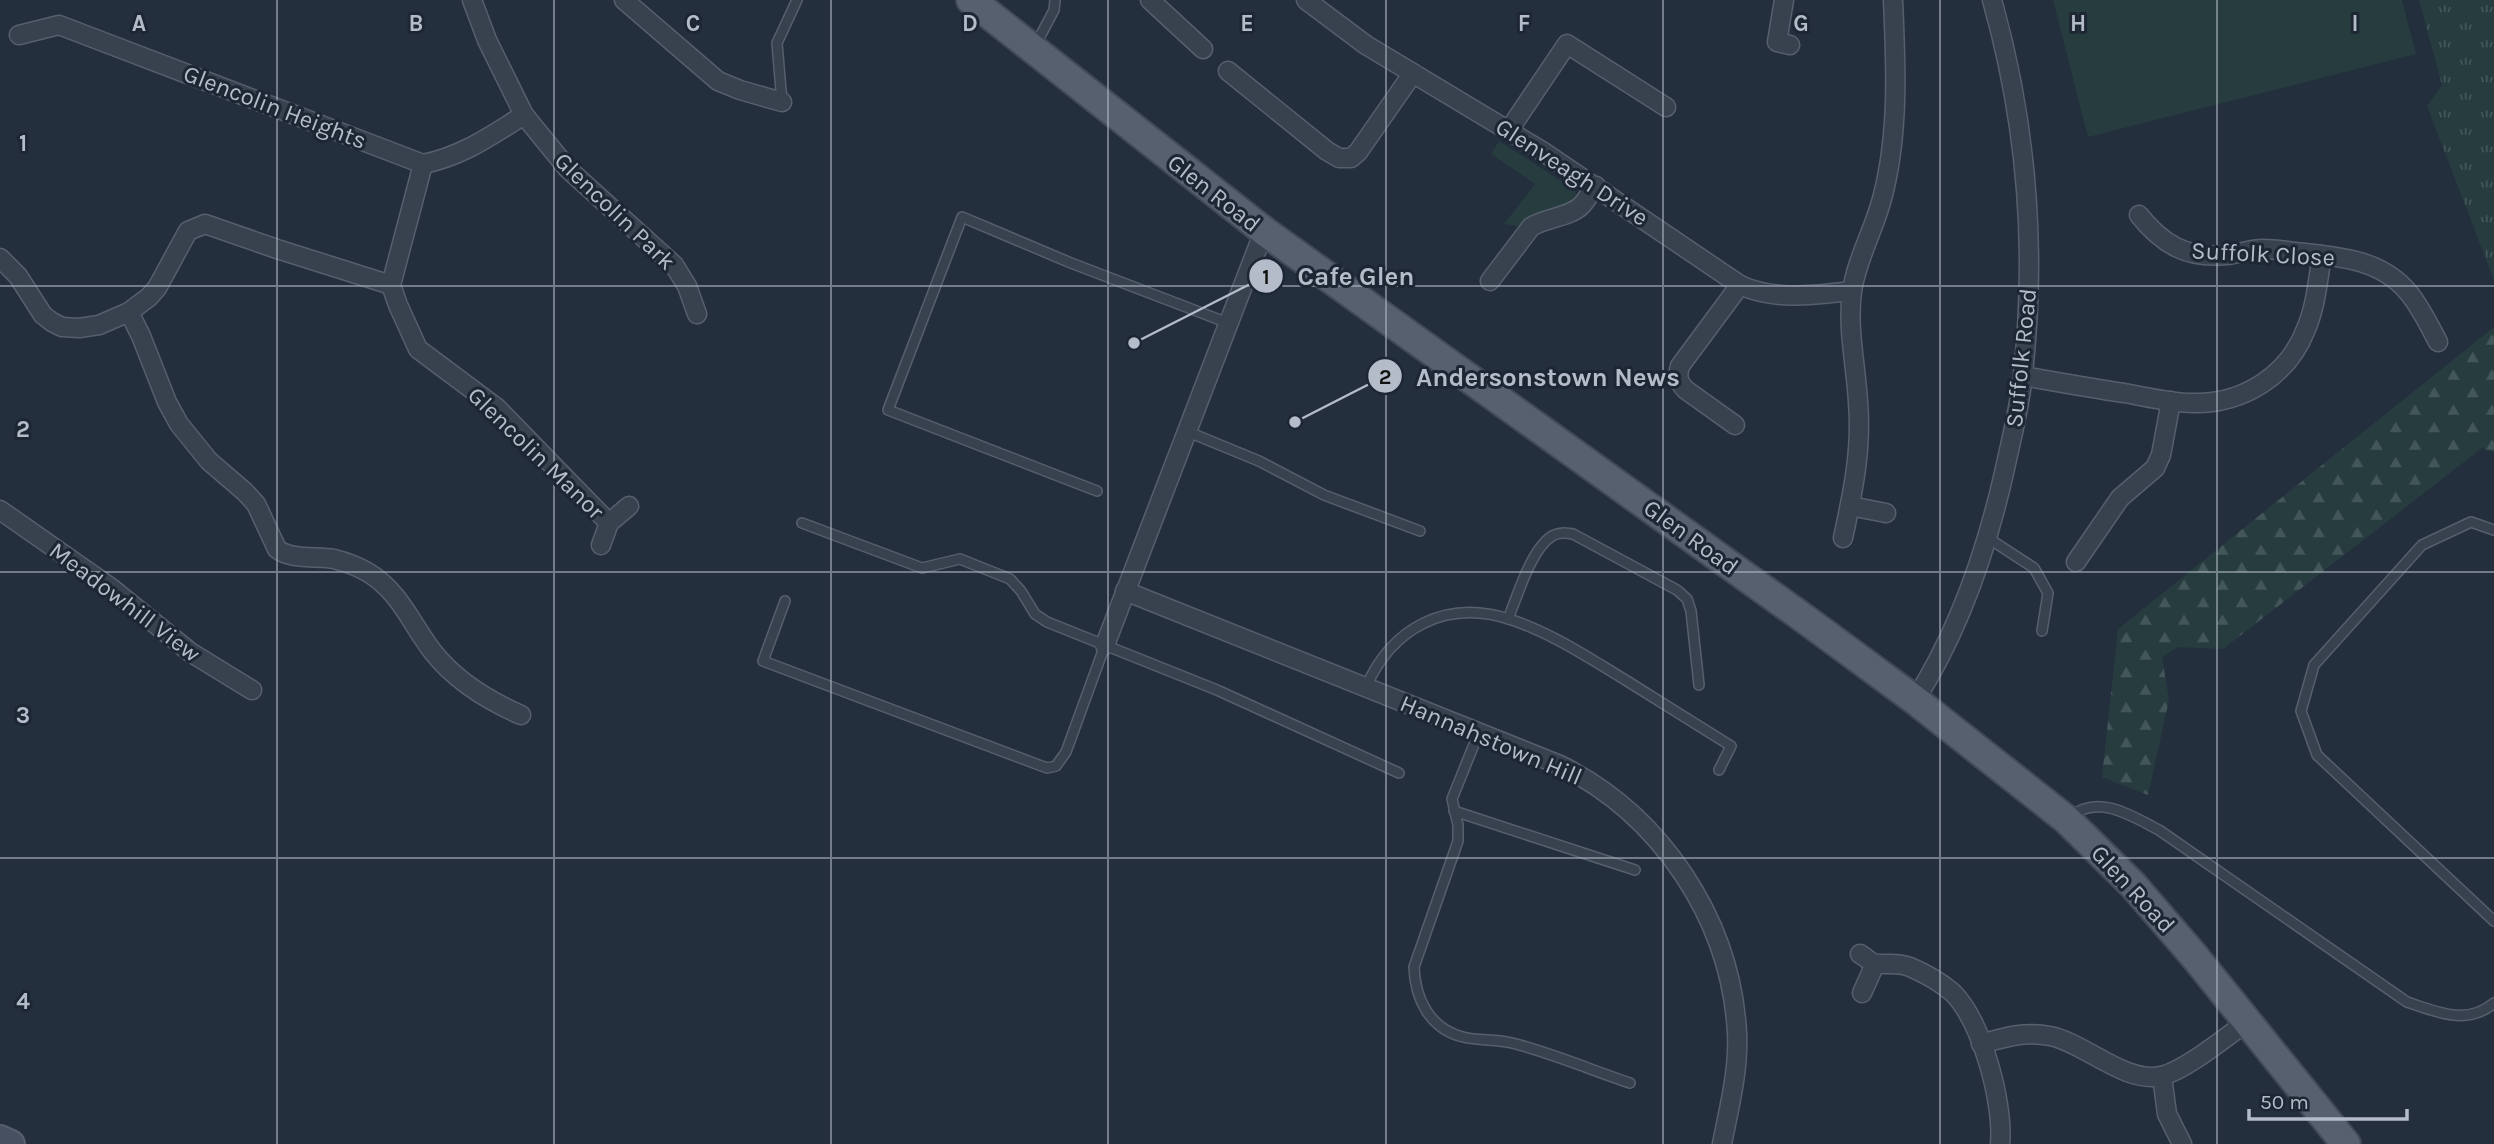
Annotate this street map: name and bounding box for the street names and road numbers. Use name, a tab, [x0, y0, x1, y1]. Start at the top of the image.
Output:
street label: Glencolin Heights	[180, 59, 370, 155]
street label: Glenveagh Drive	[1490, 112, 1654, 232]
street label: Glencolin Park	[549, 146, 681, 276]
street label: Glen Road	[1162, 148, 1266, 238]
street label: Suffolk Close	[2190, 236, 2336, 272]
street label: Suffolk Road	[2000, 287, 2042, 429]
street label: Glencolin Manor	[462, 381, 610, 525]
street label: Glen Road	[1638, 493, 1744, 581]
street label: Meadowhill View	[44, 536, 206, 668]
street label: Hannahstown Hill	[1396, 689, 1586, 791]
street label: Glen Road	[2085, 839, 2181, 939]

